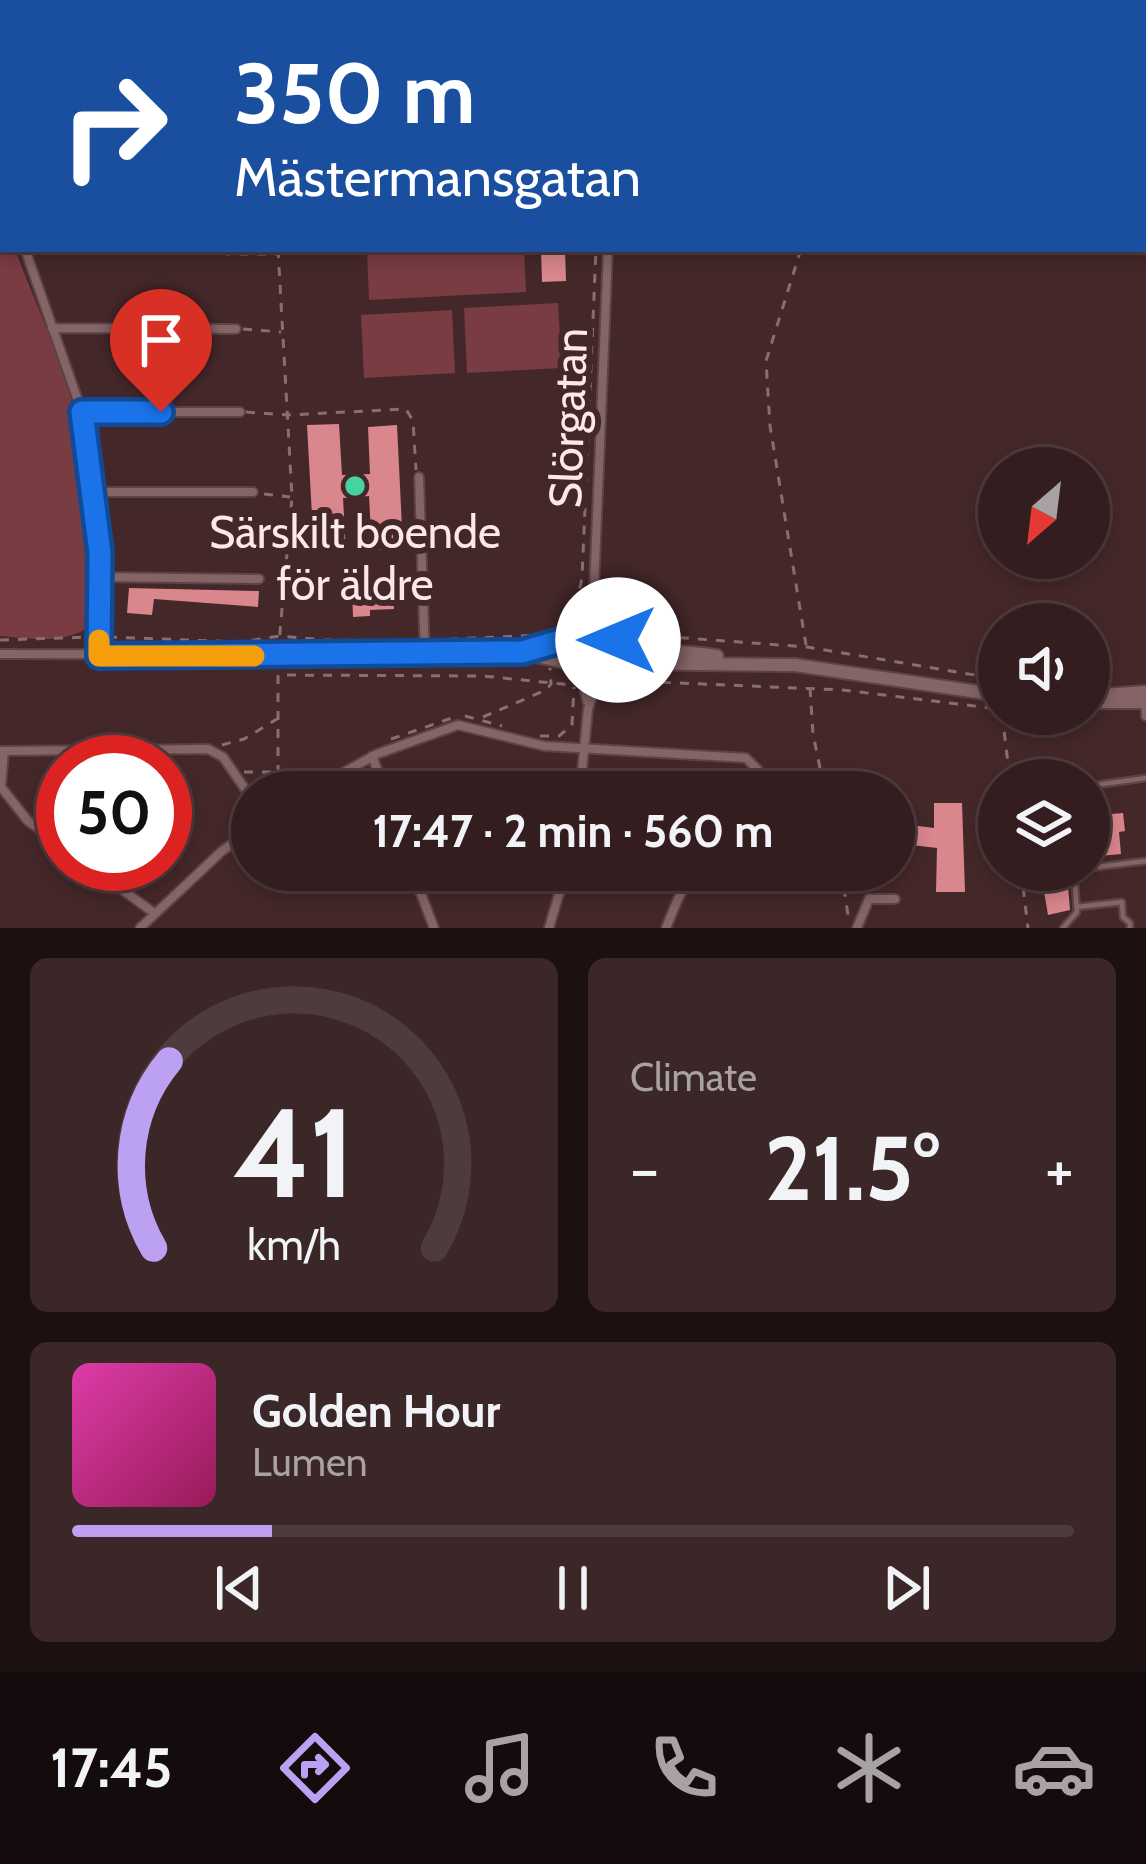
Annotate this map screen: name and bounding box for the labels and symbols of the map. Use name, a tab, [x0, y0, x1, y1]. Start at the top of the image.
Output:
pin	[110, 289, 212, 412]
street label: Slörgatan	[538, 327, 598, 509]
north arrow	[978, 447, 1110, 579]
marker: Särskilt boende för äldre	[342, 473, 368, 499]
place label: Särskilt boende för äldre	[209, 505, 501, 611]
position arrow	[555, 577, 681, 703]
speed limit sign: 50	[36, 735, 192, 891]

